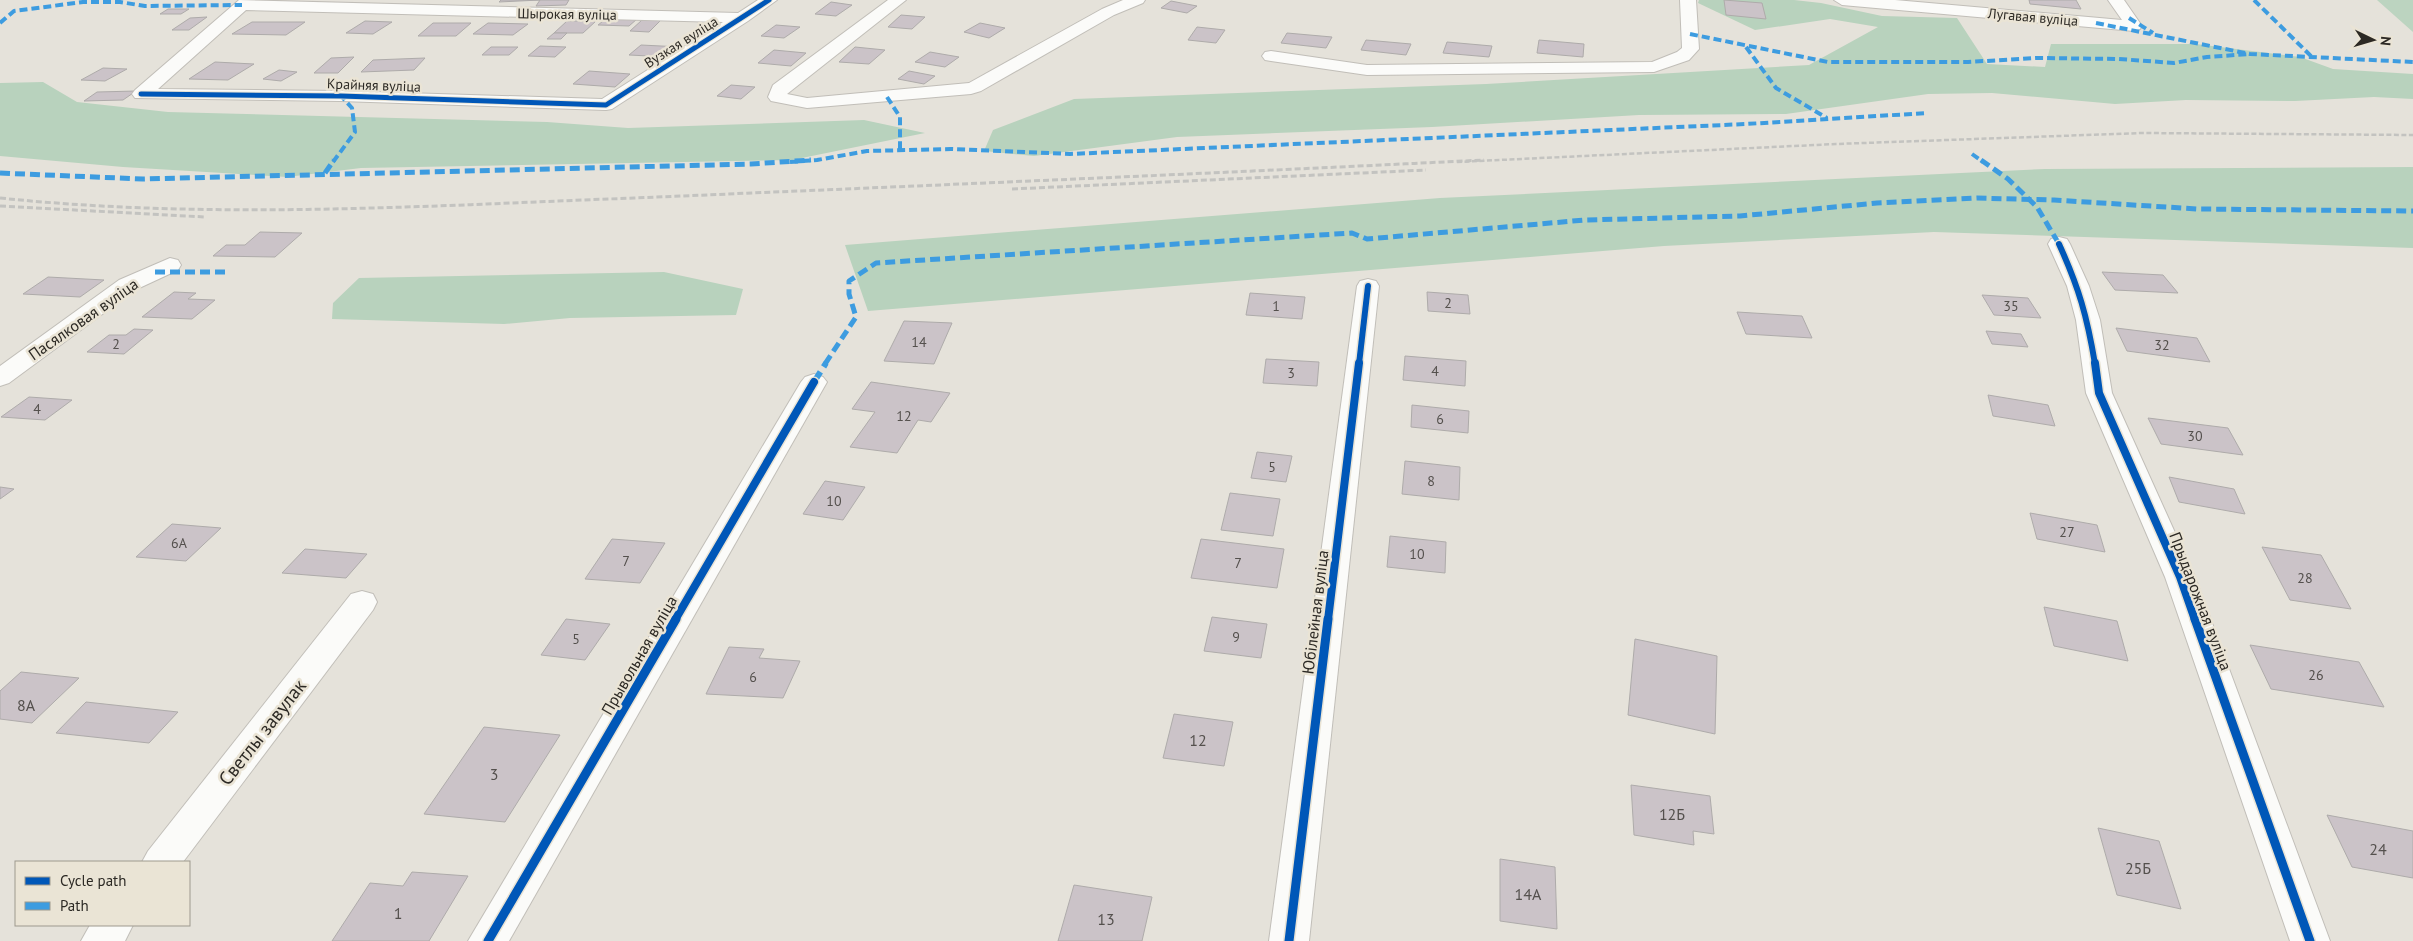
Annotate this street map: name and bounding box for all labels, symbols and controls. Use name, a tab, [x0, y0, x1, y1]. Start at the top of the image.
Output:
street label: Шырокая вуліца	[517, 4, 617, 24]
street label: Лугавая вуліца	[1986, 4, 2079, 30]
street label: Вузкая вуліца	[641, 12, 721, 72]
north arrow	[2348, 15, 2398, 65]
text: N	[2377, 36, 2395, 47]
street label: Крайняя вуліца	[327, 74, 421, 96]
street label: Пасялковая вуліца	[24, 274, 142, 364]
house number: 2	[1444, 294, 1452, 312]
house number: 1	[1272, 297, 1280, 315]
house number: 35	[2003, 297, 2019, 315]
house number: 14	[911, 333, 927, 351]
house number: 2	[112, 335, 120, 353]
house number: 32	[2154, 336, 2170, 354]
house number: 4	[1431, 362, 1439, 380]
house number: 3	[1287, 364, 1295, 382]
house number: 4	[33, 400, 41, 418]
house number: 12	[896, 407, 912, 425]
house number: 6	[1436, 410, 1444, 428]
house number: 30	[2187, 427, 2203, 445]
house number: 5	[1268, 458, 1276, 476]
house number: 8	[1427, 472, 1435, 490]
house number: 10	[826, 492, 842, 510]
house number: 27	[2059, 523, 2075, 541]
street label: Прыдарожная вуліца	[2165, 529, 2237, 673]
house number: 6А	[171, 534, 188, 552]
house number: 10	[1409, 545, 1425, 563]
street label: Юбілейная вуліца	[1297, 549, 1333, 675]
house number: 7	[622, 552, 630, 570]
house number: 7	[1234, 554, 1242, 572]
house number: 28	[2297, 569, 2313, 587]
street label: Прывольная вуліца	[597, 592, 681, 718]
house number: 9	[1232, 628, 1240, 646]
house number: 5	[572, 630, 580, 648]
house number: 26	[2308, 666, 2324, 684]
house number: 6	[749, 668, 757, 686]
street label: Светлы завулак	[213, 674, 311, 790]
house number: 8А	[17, 695, 36, 715]
house number: 12	[1189, 730, 1207, 750]
house number: 3	[490, 764, 498, 784]
house number: 12Б	[1659, 804, 1685, 824]
house number: 24	[2369, 839, 2387, 859]
house number: 25Б	[2125, 858, 2151, 878]
legend	[15, 861, 190, 926]
text: Cycle path	[60, 871, 126, 890]
house number: 14А	[1515, 884, 1542, 904]
text: Path	[60, 896, 89, 915]
house number: 1	[394, 903, 402, 923]
house number: 13	[1097, 909, 1115, 929]

